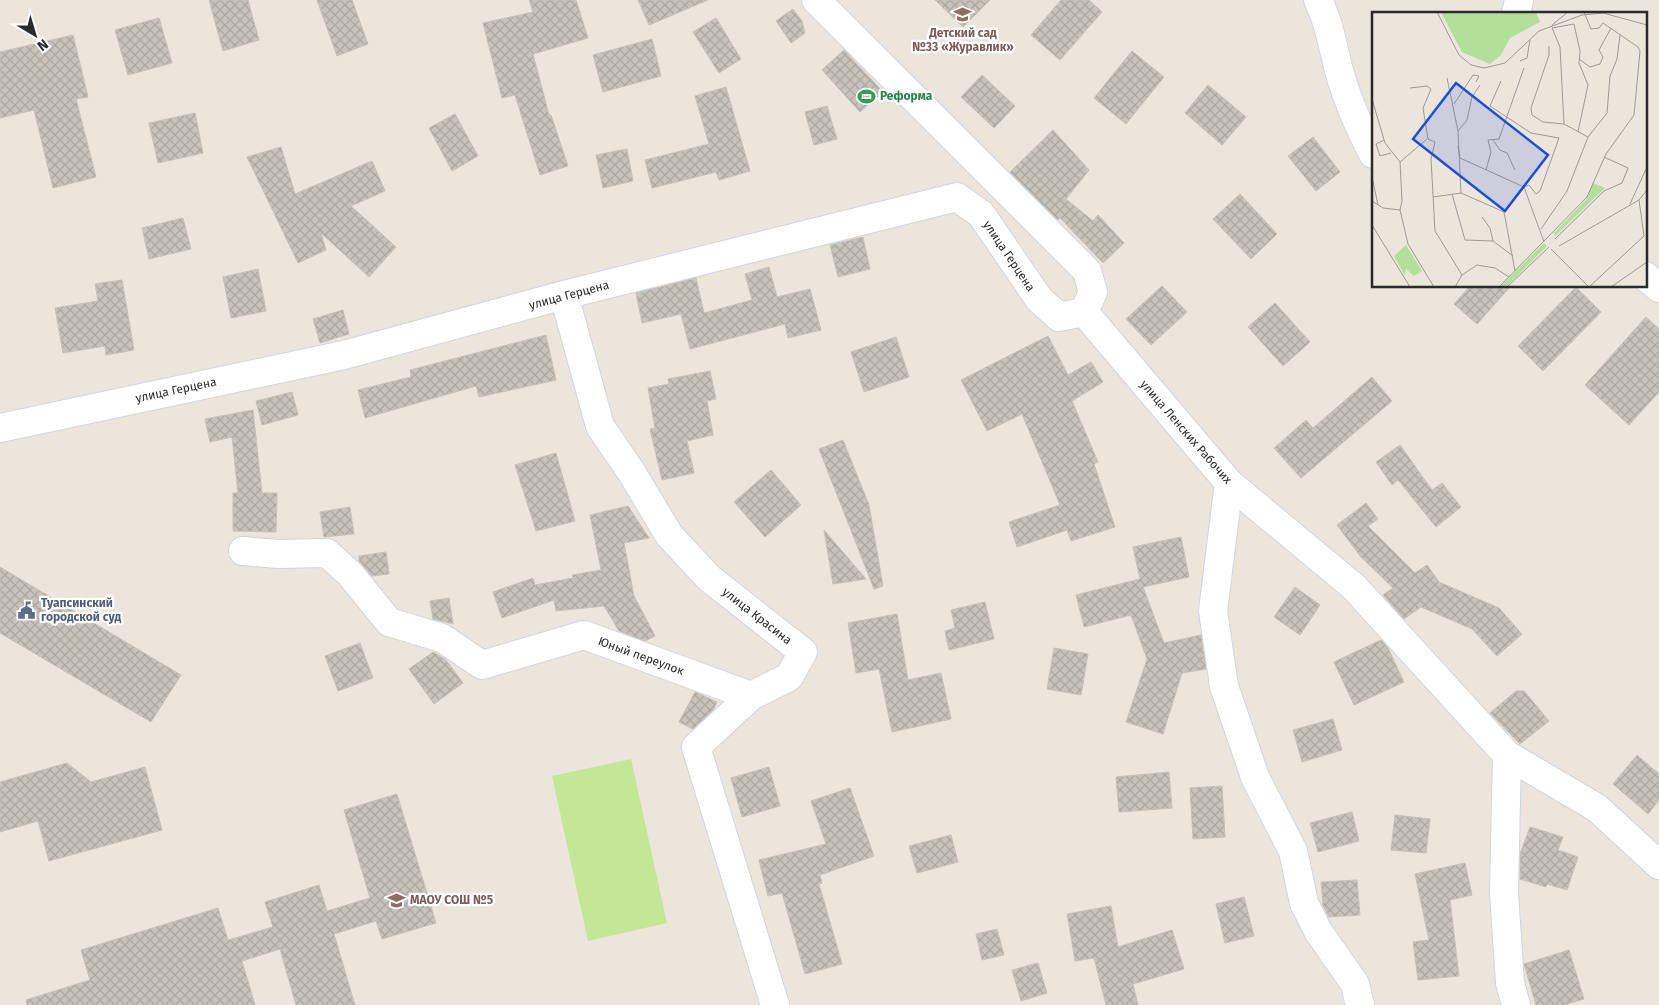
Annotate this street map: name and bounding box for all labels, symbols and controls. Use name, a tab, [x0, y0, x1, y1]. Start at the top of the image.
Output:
school or university icon: Детский сад №33 «Журавлик»	[953, 4, 973, 24]
north arrow	[10, 10, 60, 60]
inset map	[1372, 12, 1646, 288]
place label: Детский сад №33 «Журавлик»	[912, 26, 1014, 54]
text: N	[34, 35, 52, 54]
sports icon: Реформа	[856, 86, 876, 106]
place label: Реформа	[880, 89, 933, 103]
street label: улица Герцена	[980, 218, 1038, 294]
street label: улица Герцена	[527, 278, 611, 312]
street label: улица Герцена	[134, 375, 218, 405]
street label: улица Ленских Рабочих	[1137, 377, 1235, 487]
street label: улица Красина	[720, 585, 794, 647]
place label: Туапсинский городской суд	[41, 596, 121, 624]
public building icon: Туапсинский городской суд	[17, 600, 37, 620]
street label: Юный переулок	[596, 634, 687, 678]
school or university icon: МАОУ СОШ №5	[386, 890, 406, 910]
place label: МАОУ СОШ №5	[410, 893, 494, 907]

